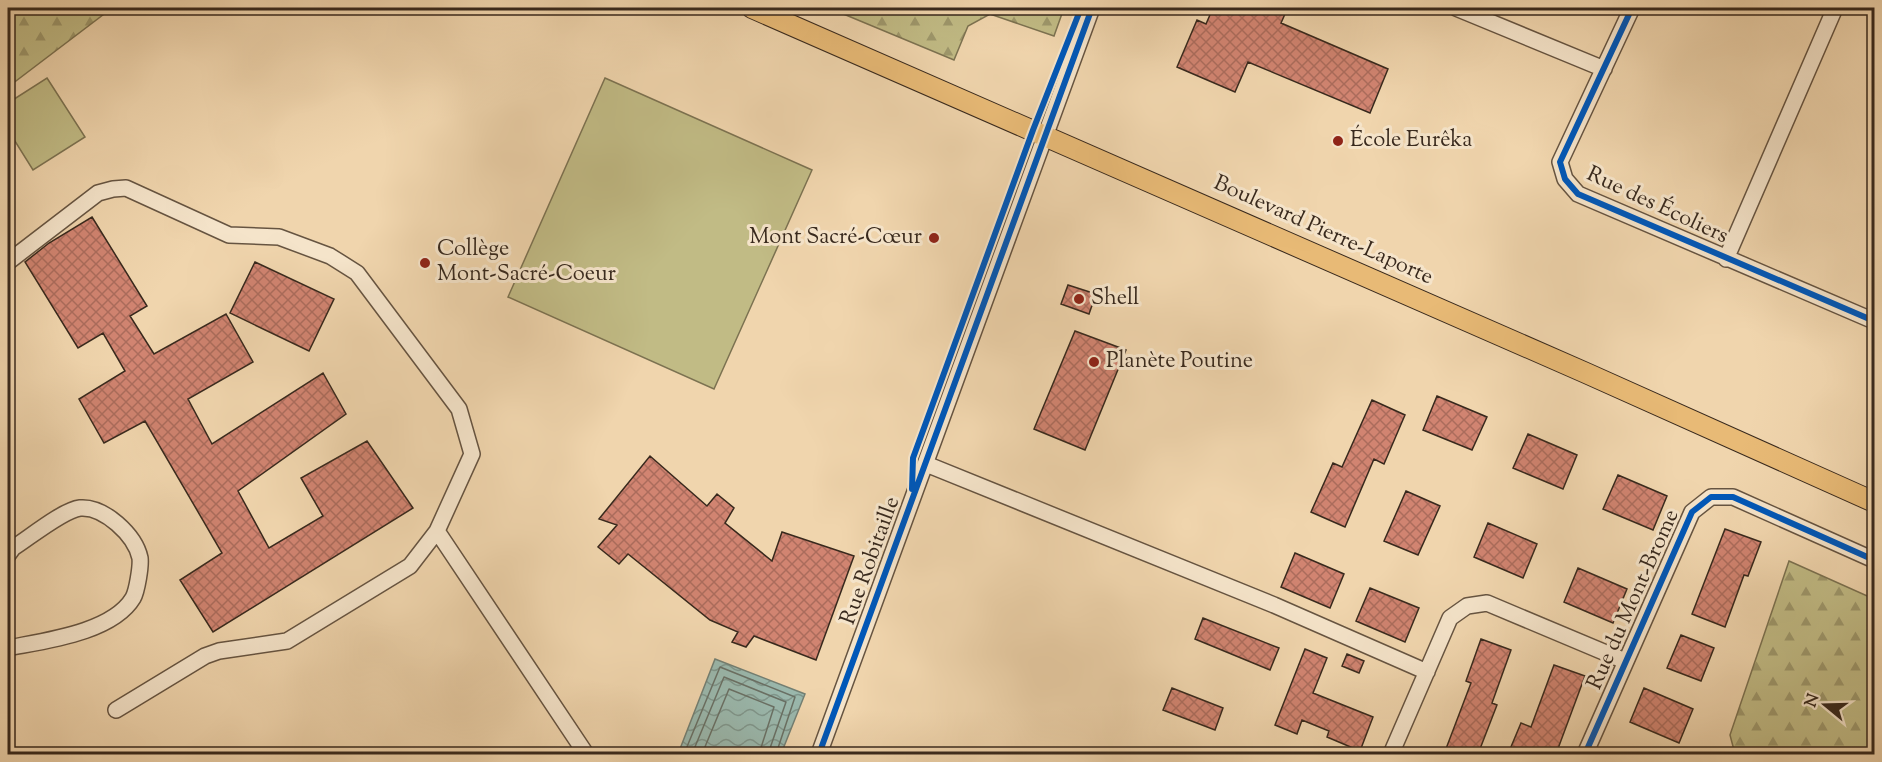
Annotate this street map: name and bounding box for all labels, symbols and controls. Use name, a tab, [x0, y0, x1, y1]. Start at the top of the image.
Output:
place label: École Eurêka	[1350, 124, 1473, 157]
marker: École Eurêka	[1331, 134, 1345, 148]
street label: Rue des Écoliers	[1581, 158, 1734, 253]
street label: Boulevard Pierre-Laporte	[1208, 168, 1438, 294]
place label: Mont Sacré-Cœur	[749, 222, 922, 254]
marker: Mont Sacré-Cœur	[927, 231, 941, 245]
place label: Collège Mont-Sacré-Coeur	[437, 234, 616, 291]
marker: Collège Mont-Sacré-Coeur	[418, 256, 432, 270]
place label: Shell	[1091, 283, 1139, 315]
marker: Shell	[1072, 292, 1086, 306]
place label: Planète Poutine	[1106, 346, 1253, 378]
marker: Planète Poutine	[1087, 355, 1101, 369]
street label: Rue Robitaille	[833, 493, 909, 629]
street label: Rue du Mont-Brome	[1580, 505, 1688, 695]
north arrow	[1795, 675, 1855, 735]
text: N	[1800, 691, 1826, 711]

